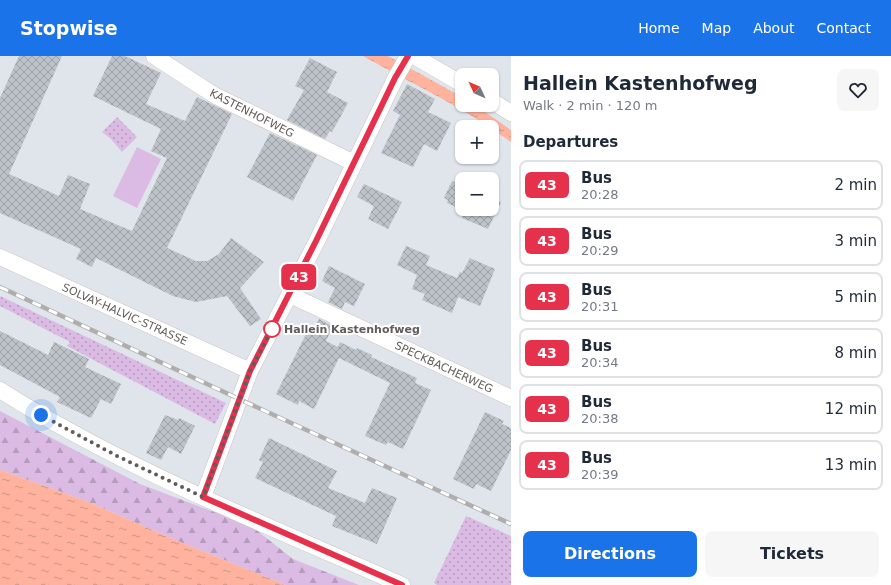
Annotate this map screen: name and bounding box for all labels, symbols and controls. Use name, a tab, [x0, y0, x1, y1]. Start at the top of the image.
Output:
text: Stopwise	[20, 17, 118, 39]
text: Home	[638, 20, 680, 36]
text: Map	[702, 20, 731, 36]
text: About	[753, 20, 795, 36]
text: Contact	[817, 20, 871, 36]
north arrow	[455, 68, 499, 112]
map controls	[455, 68, 499, 216]
button: heart	[837, 69, 879, 111]
text: Hallein Kastenhofweg	[523, 72, 758, 94]
street label: KASTENHOFWEG	[207, 87, 296, 140]
text: Walk · 2 min · 120 m	[523, 98, 657, 113]
button: +	[455, 120, 499, 164]
text: Departures	[523, 133, 618, 151]
text: Bus	[581, 169, 612, 187]
button: −	[455, 172, 499, 216]
text: 2 min	[834, 176, 877, 194]
text: 43	[537, 177, 557, 193]
text: 20:28	[581, 187, 618, 202]
text: Bus	[581, 225, 612, 243]
text: 3 min	[834, 232, 877, 250]
text: 43	[537, 233, 557, 249]
text: 20:29	[581, 243, 618, 258]
line badge: 43	[281, 264, 317, 290]
text: 43	[289, 269, 309, 285]
street label: SOLVAY-HALVIC-STRASSE	[60, 281, 190, 348]
text: Bus	[581, 281, 612, 299]
text: 5 min	[834, 288, 877, 306]
text: 43	[537, 289, 557, 305]
text: 20:31	[581, 299, 618, 314]
marker: Hallein Kastenhofweg	[263, 320, 281, 338]
place label: Hallein Kastenhofweg	[284, 323, 420, 336]
text: Bus	[581, 337, 612, 355]
street label: SPECKBACHERWEG	[393, 339, 495, 396]
text: 8 min	[834, 344, 877, 362]
text: 43	[537, 345, 557, 361]
text: 20:34	[581, 355, 618, 370]
text: Bus	[581, 393, 612, 411]
text: 12 min	[825, 400, 877, 418]
text: 43	[537, 401, 557, 417]
your location	[31, 405, 51, 425]
text: 20:38	[581, 411, 618, 426]
text: Bus	[581, 449, 612, 467]
text: 13 min	[825, 456, 877, 474]
text: 43	[537, 457, 557, 473]
text: 20:39	[581, 467, 618, 482]
button: Directions	[523, 531, 697, 577]
button: Tickets	[705, 531, 879, 577]

